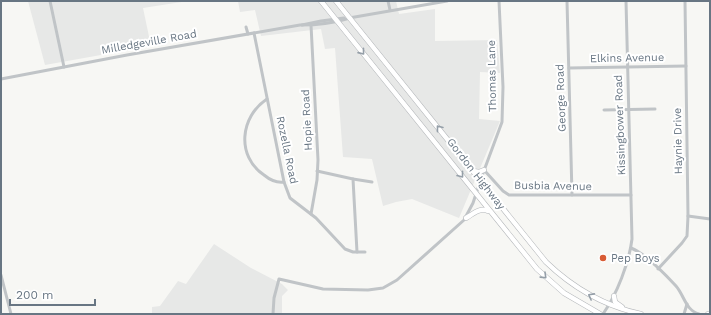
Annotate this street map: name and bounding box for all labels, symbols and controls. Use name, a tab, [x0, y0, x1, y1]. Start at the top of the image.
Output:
street label: Milledgeville Road	[100, 27, 198, 57]
street label: Thomas Lane	[485, 40, 499, 112]
one-way arrow	[358, 47, 365, 54]
street label: Elkins Avenue	[590, 51, 664, 65]
street label: George Road	[553, 64, 569, 132]
street label: Kissingbower Road	[612, 74, 628, 176]
street label: Hopie Road	[299, 89, 315, 151]
street label: Haynie Drive	[671, 108, 685, 174]
street label: Rozella Road	[273, 115, 301, 185]
one-way arrow	[437, 126, 444, 133]
street label: Gordon Highway	[444, 136, 508, 213]
one-way arrow	[456, 171, 463, 178]
street label: Busbia Avenue	[514, 179, 592, 193]
place label: Pep Boys	[611, 252, 660, 265]
marker: Pep Boys	[598, 253, 608, 263]
one-way arrow	[539, 271, 546, 278]
scale bar	[10, 281, 95, 307]
text: 200 m	[16, 288, 53, 302]
one-way arrow	[588, 293, 596, 301]

